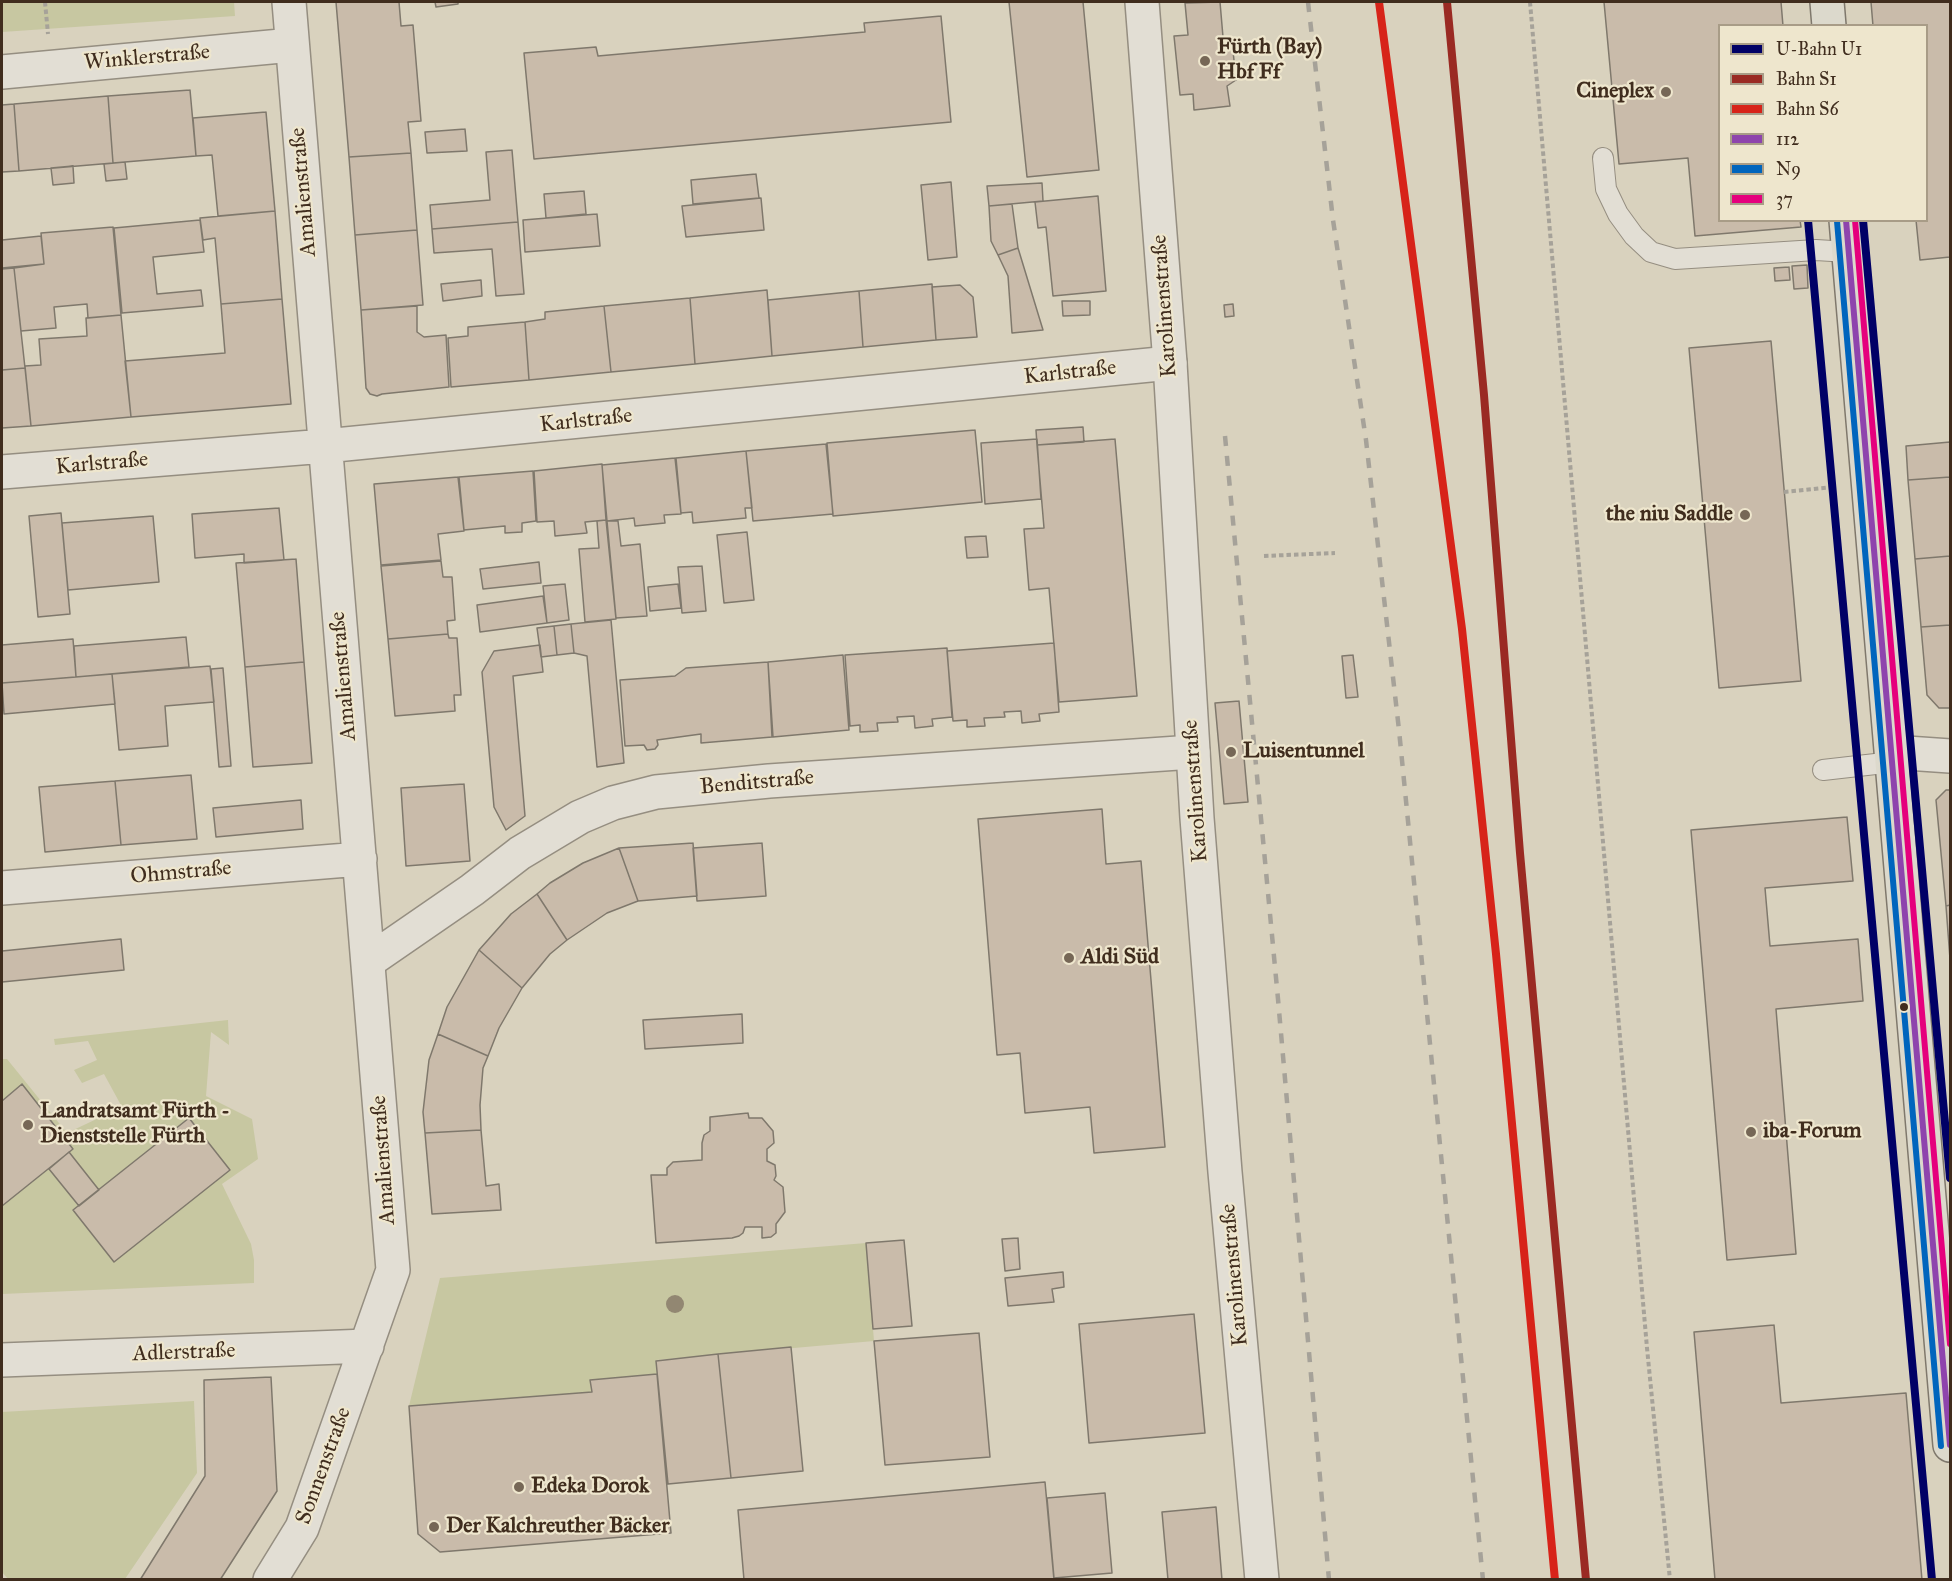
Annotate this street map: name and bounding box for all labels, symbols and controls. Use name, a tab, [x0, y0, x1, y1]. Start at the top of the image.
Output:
legend	[1718, 24, 1928, 222]
place label: Fürth (Bay) Hbf Ff	[1217, 35, 1322, 86]
text: U-Bahn U1	[1776, 38, 1862, 60]
street label: Winklerstraße	[83, 39, 211, 77]
marker: Fürth (Bay) Hbf Ff	[1198, 54, 1212, 68]
text: Bahn S1	[1776, 68, 1837, 90]
place label: Cineplex	[1576, 79, 1654, 105]
marker: Cineplex	[1659, 85, 1673, 99]
text: Bahn S6	[1776, 98, 1839, 120]
street label: Amalienstraße	[285, 126, 323, 258]
text: 112	[1776, 128, 1799, 150]
text: N9	[1776, 158, 1801, 180]
text: 37	[1776, 188, 1793, 210]
street label: Karolinenstraße	[1147, 234, 1183, 378]
street label: Karlstraße	[1022, 355, 1118, 391]
street label: Karlstraße	[538, 403, 634, 439]
street label: Karlstraße	[55, 447, 149, 481]
place label: the niu Saddle	[1606, 502, 1733, 528]
marker: the niu Saddle	[1738, 508, 1752, 522]
street label: Amalienstraße	[325, 610, 363, 742]
street label: Karolinenstraße	[1178, 719, 1214, 863]
place label: Luisentunnel	[1243, 739, 1364, 765]
marker: Luisentunnel	[1224, 745, 1238, 759]
street label: Benditstraße	[699, 765, 815, 801]
street label: Ohmstraße	[129, 855, 233, 891]
place label: Aldi Süd	[1081, 945, 1159, 971]
marker: Aldi Süd	[1062, 951, 1076, 965]
unlabelled marker	[1898, 1001, 1910, 1013]
street label: Amalienstraße	[366, 1094, 402, 1226]
place label: Landratsamt Fürth - Dienststelle Fürth	[40, 1099, 230, 1150]
marker: Landratsamt Fürth - Dienststelle Fürth	[21, 1118, 35, 1132]
place label: iba-Forum	[1763, 1119, 1862, 1145]
marker: iba-Forum	[1744, 1125, 1758, 1139]
street label: Karolinenstraße	[1216, 1203, 1254, 1347]
street label: Adlerstraße	[132, 1338, 236, 1368]
street label: Sonnenstraße	[291, 1404, 357, 1528]
place label: Edeka Dorok	[531, 1474, 649, 1500]
marker: Edeka Dorok	[512, 1480, 526, 1494]
place label: Der Kalchreuther Bäcker	[446, 1514, 669, 1540]
marker: Der Kalchreuther Bäcker	[427, 1520, 441, 1534]

